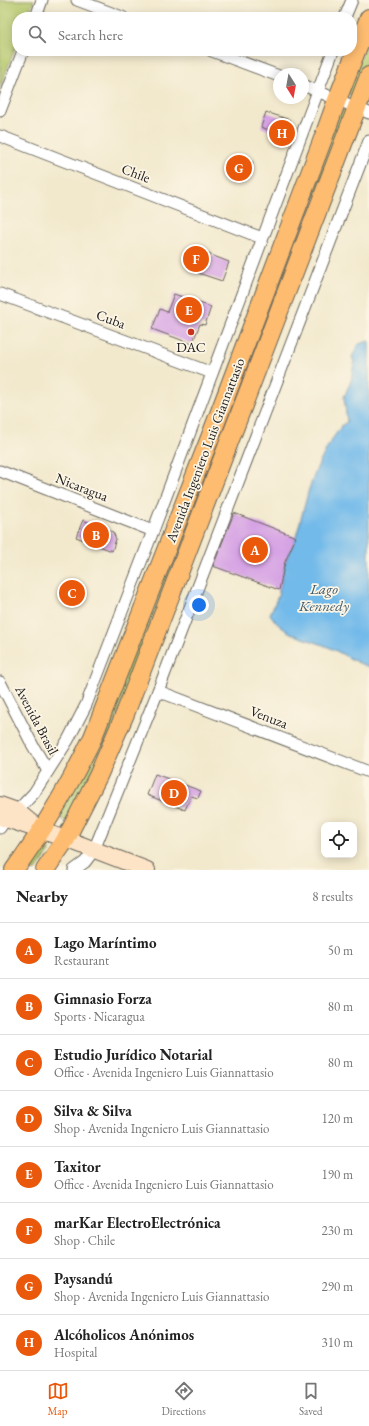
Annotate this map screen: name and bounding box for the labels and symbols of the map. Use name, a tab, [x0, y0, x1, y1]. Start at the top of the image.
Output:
north arrow	[273, 68, 309, 104]
pin: H	[269, 118, 295, 148]
pin: G	[226, 153, 252, 183]
street label: Chile	[119, 159, 153, 187]
pin: F	[183, 244, 209, 274]
pin: E	[176, 295, 202, 325]
street label: Cuba	[94, 305, 128, 333]
marker: DAC	[186, 327, 196, 337]
place label: DAC	[176, 338, 206, 356]
street label: Avenida Ingeniero Luis Giannattasio	[161, 355, 249, 546]
street label: Nicaragua	[53, 469, 111, 505]
pin: B	[83, 520, 109, 550]
pin: A	[242, 535, 268, 565]
pin: C	[59, 578, 85, 608]
water label: Lago Kennedy	[298, 579, 349, 615]
your location	[189, 595, 209, 615]
street label: Avenida Brasil	[11, 681, 63, 758]
street label: Venuza	[248, 702, 291, 733]
pin: D	[161, 778, 187, 808]

